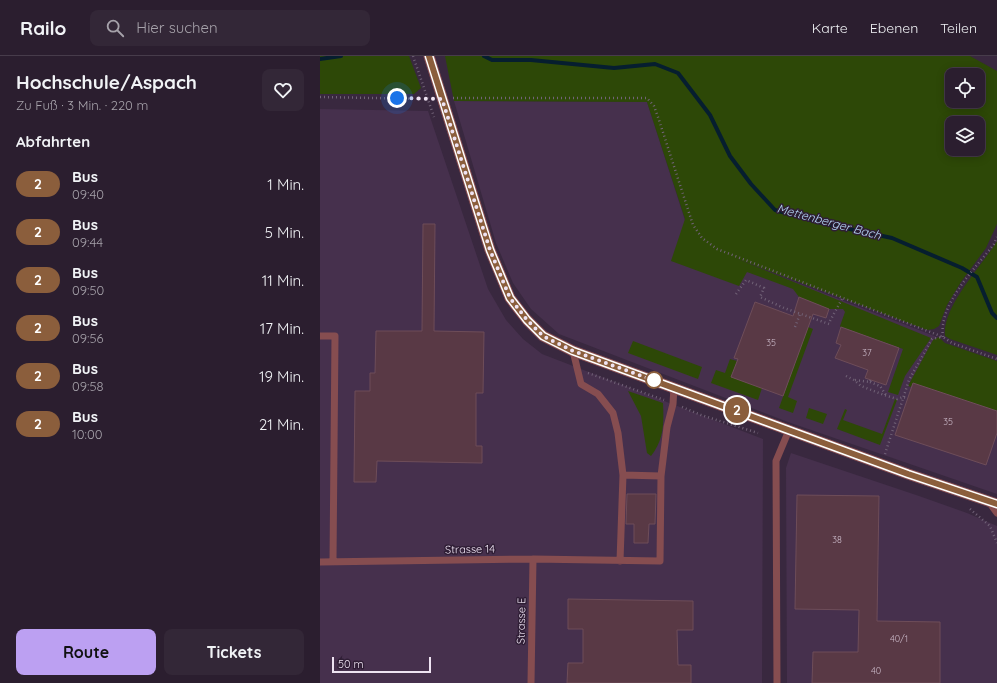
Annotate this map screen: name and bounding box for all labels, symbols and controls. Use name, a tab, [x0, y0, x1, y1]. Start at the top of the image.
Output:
search box	[90, 10, 370, 46]
text: Railo	[20, 16, 66, 40]
icon: search	[104, 17, 126, 39]
text: Hier suchen	[136, 18, 218, 37]
text: Karte	[812, 19, 848, 37]
text: Ebenen	[870, 19, 918, 37]
text: Teilen	[940, 19, 977, 37]
map controls	[945, 68, 985, 156]
button: locate	[945, 68, 985, 108]
button: heart	[262, 69, 304, 111]
text: Hochschule/Aspach	[16, 70, 197, 94]
your location	[387, 88, 407, 108]
text: Zu Fuß · 3 Min. · 220 m	[16, 97, 148, 113]
button: layers	[945, 116, 985, 156]
text: Abfahrten	[16, 132, 90, 151]
text: Bus	[72, 167, 98, 186]
text: 2	[34, 175, 42, 193]
text: 1 Min.	[267, 175, 304, 194]
text: 09:40	[72, 186, 104, 202]
water label: Mettenberger Bach	[775, 200, 883, 243]
text: Bus	[72, 215, 98, 234]
text: 2	[34, 223, 42, 241]
text: 5 Min.	[265, 223, 304, 242]
text: 09:44	[72, 234, 103, 250]
text: Bus	[72, 263, 98, 282]
text: 2	[34, 271, 42, 289]
text: 11 Min.	[262, 271, 304, 290]
text: 09:50	[72, 282, 104, 298]
text: Bus	[72, 311, 98, 330]
text: 2	[34, 319, 42, 337]
text: 17 Min.	[260, 319, 304, 338]
text: 09:56	[72, 330, 104, 346]
house number: 35	[766, 337, 776, 348]
house number: 37	[862, 347, 872, 358]
text: Bus	[72, 359, 98, 378]
text: 2	[34, 367, 42, 385]
text: 19 Min.	[259, 367, 304, 386]
unlabelled marker	[645, 371, 663, 389]
text: 09:58	[72, 378, 104, 394]
line badge: 2	[724, 397, 750, 423]
text: 2	[733, 401, 741, 419]
text: Bus	[72, 407, 98, 426]
text: 2	[34, 415, 42, 433]
text: 21 Min.	[259, 415, 304, 434]
house number: 35	[943, 416, 953, 427]
text: 10:00	[72, 426, 102, 442]
house number: 38	[832, 534, 842, 545]
street label: Strasse 14	[445, 542, 495, 556]
street label: Strasse E	[514, 598, 528, 644]
button: Route	[16, 629, 156, 675]
button: Tickets	[164, 629, 304, 675]
house number: 40/1	[890, 633, 908, 644]
scale bar	[332, 655, 431, 674]
text: 50 m	[338, 657, 364, 671]
house number: 40	[871, 665, 881, 676]

